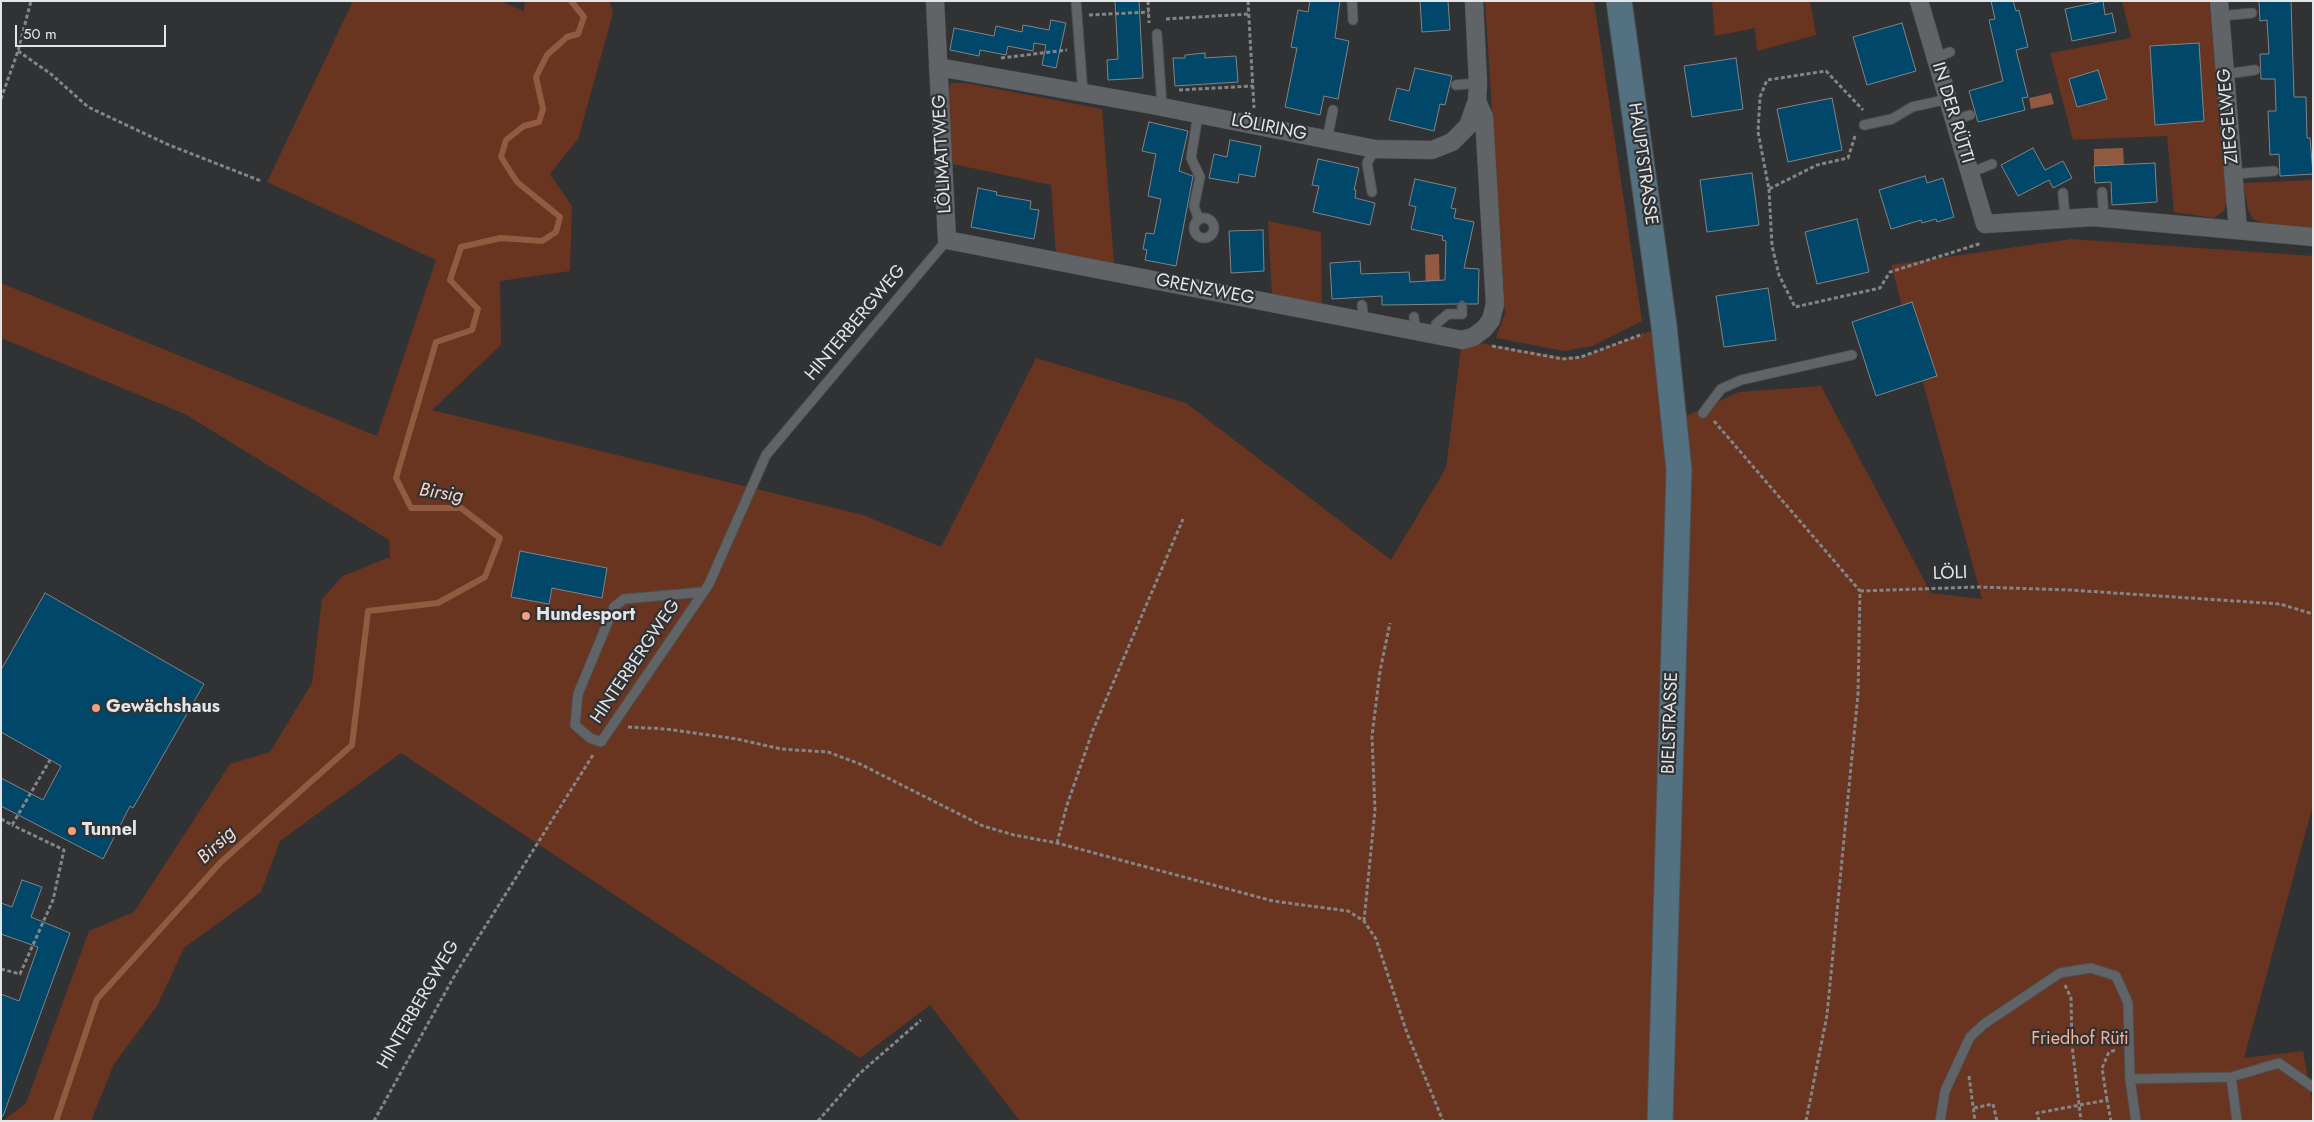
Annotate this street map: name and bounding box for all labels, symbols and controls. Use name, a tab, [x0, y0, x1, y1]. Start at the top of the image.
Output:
scale bar	[18, 15, 169, 47]
text: 50 m	[23, 23, 57, 45]
street label: IN DER RÜTTI	[1926, 60, 1978, 166]
street label: ZIEGELWEG	[2214, 67, 2244, 165]
street label: LÖLIMATTWEG	[929, 94, 957, 214]
street label: HAUPTSTRASSE	[1623, 101, 1661, 227]
street label: LÖLIRING	[1229, 110, 1309, 146]
street label: HINTERBERGWEG	[801, 261, 911, 385]
street label: GRENZWEG	[1154, 270, 1256, 310]
water label: Birsig	[417, 479, 465, 509]
street label: LÖLI	[1932, 563, 1968, 585]
street label: HINTERBERGWEG	[587, 596, 685, 728]
place label: Hundesport	[536, 605, 635, 627]
marker: Hundesport	[520, 610, 532, 622]
street label: BIELSTRASSE	[1658, 672, 1684, 774]
place label: Gewächshaus	[106, 697, 220, 719]
marker: Gewächshaus	[90, 702, 102, 714]
place label: Tunnel	[82, 820, 137, 842]
water label: Birsig	[193, 822, 241, 870]
marker: Tunnel	[66, 825, 78, 837]
street label: HINTERBERGWEG	[373, 937, 465, 1073]
park label: Friedhof Rüti	[2031, 1029, 2129, 1051]

